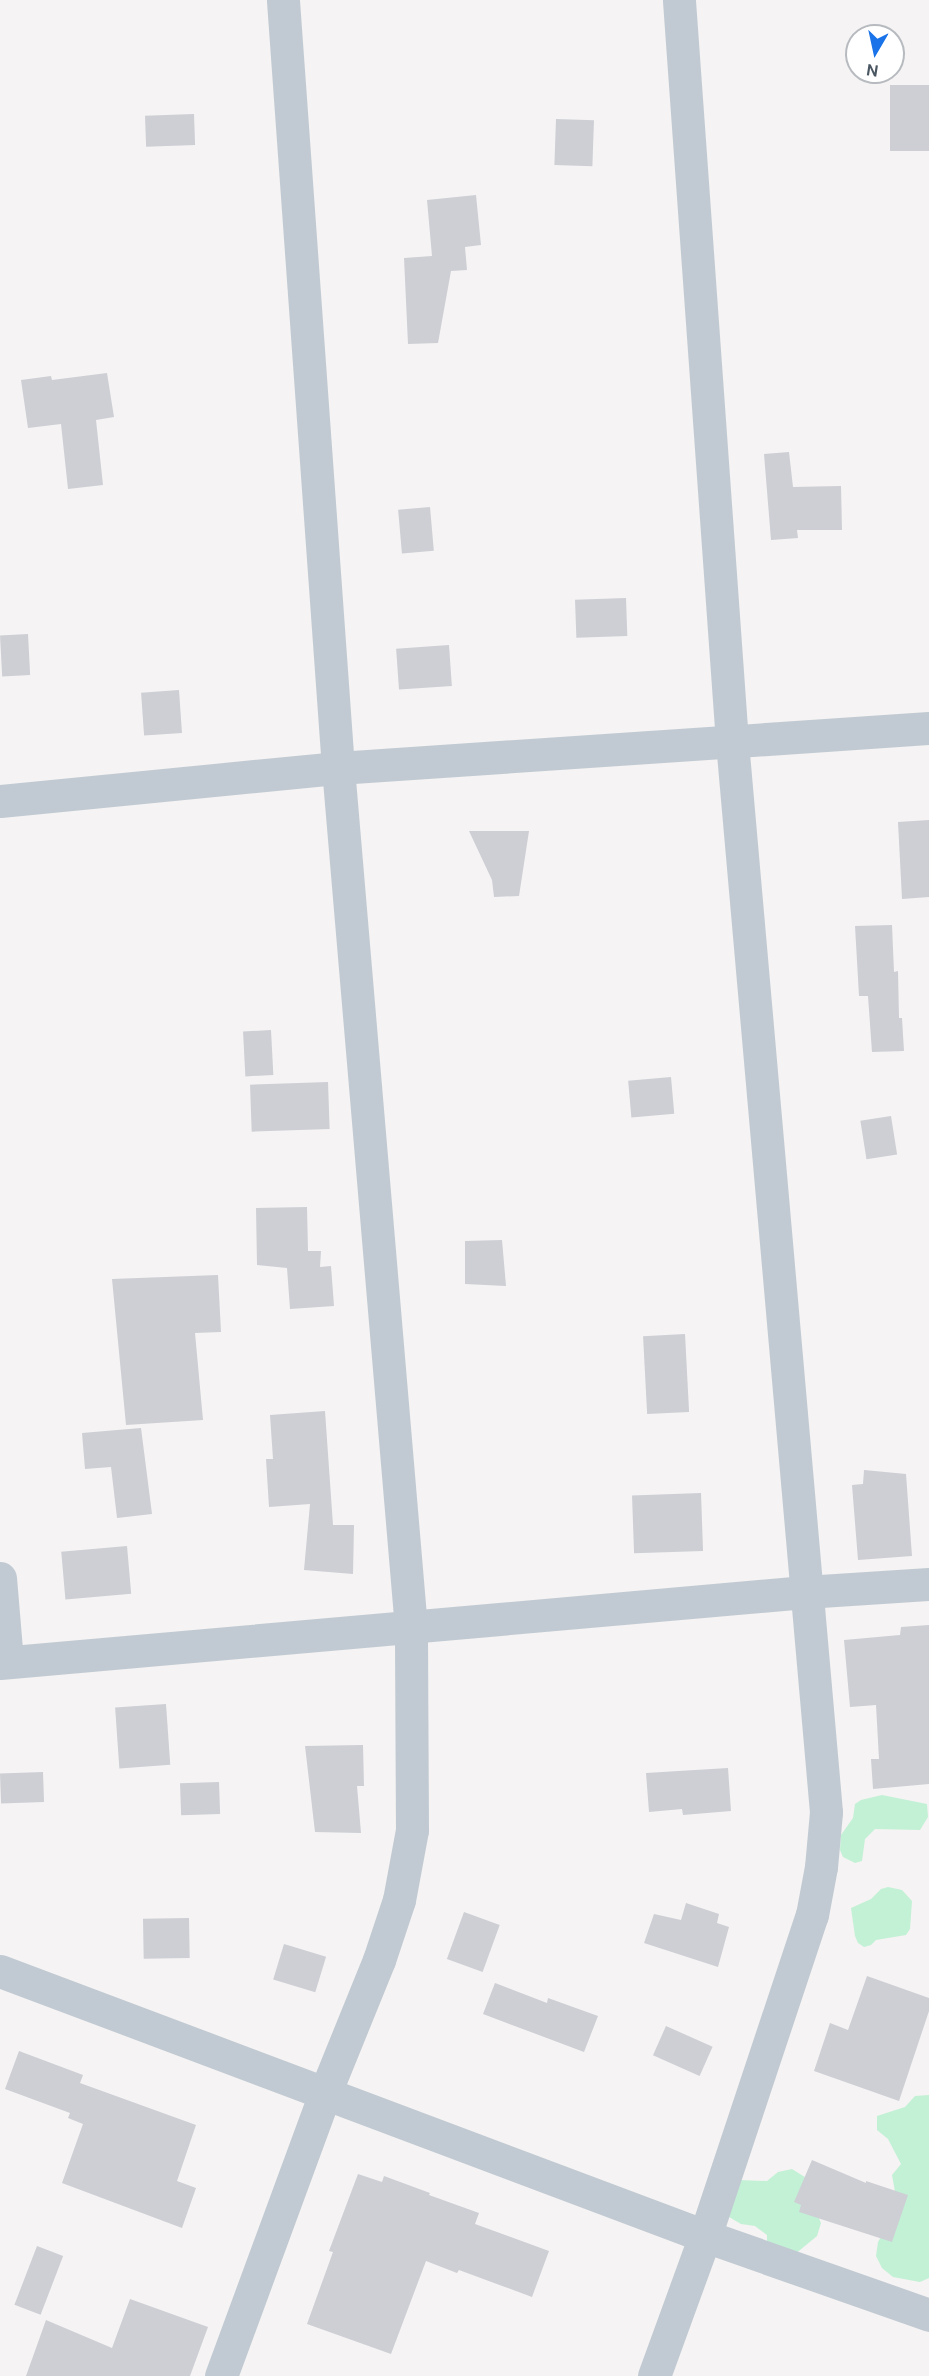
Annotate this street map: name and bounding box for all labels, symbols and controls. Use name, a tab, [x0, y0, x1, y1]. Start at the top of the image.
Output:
north arrow	[845, 24, 905, 84]
text: N	[865, 59, 880, 82]

